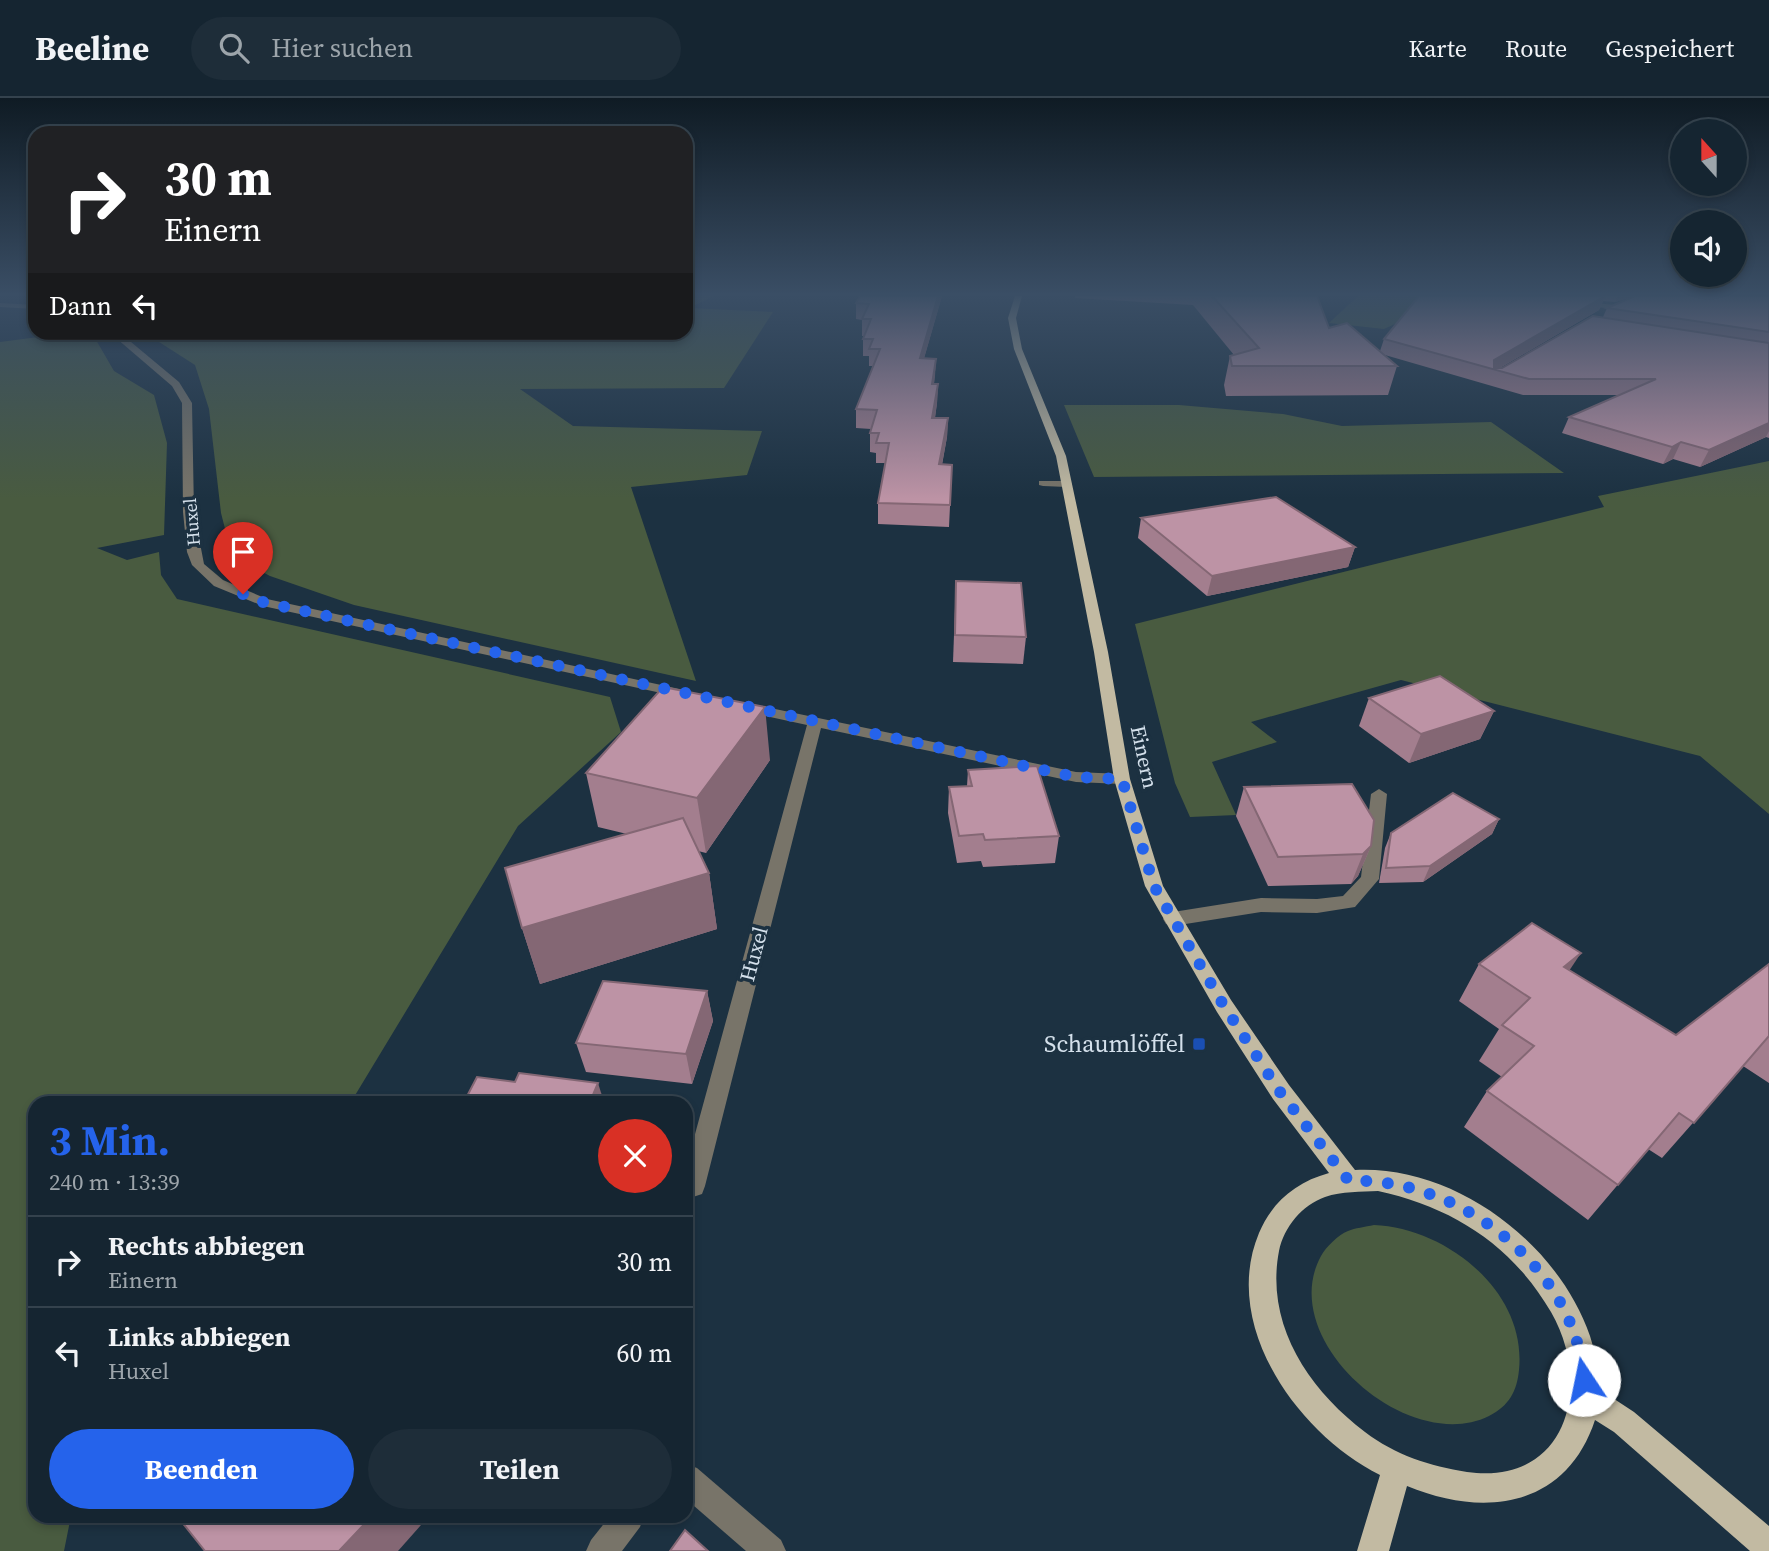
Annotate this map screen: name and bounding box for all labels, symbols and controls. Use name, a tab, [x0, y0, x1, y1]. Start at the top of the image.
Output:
search box	[191, 17, 681, 80]
text: Beeline	[35, 26, 149, 71]
icon: search	[215, 29, 253, 67]
text: Hier suchen	[271, 30, 413, 66]
text: Karte	[1408, 32, 1467, 65]
text: Route	[1505, 32, 1567, 65]
text: Gespeichert	[1605, 32, 1734, 65]
north arrow	[1670, 119, 1746, 196]
map controls	[1670, 119, 1747, 287]
text: 30 m	[164, 144, 272, 211]
icon: right	[49, 154, 140, 245]
text: Einern	[164, 208, 261, 252]
button: sound	[1670, 210, 1747, 287]
icon: left	[126, 287, 164, 325]
text: Dann	[49, 288, 112, 324]
street label: Huxel	[177, 497, 206, 547]
pin	[213, 522, 273, 594]
icon: arrive	[224, 533, 262, 571]
street label: Einern	[1124, 723, 1165, 791]
street label: Huxel	[732, 923, 775, 985]
place label: Schaumlöffel	[1044, 1027, 1185, 1060]
marker: Schaumlöffel	[1191, 1036, 1207, 1052]
text: 3 Min.	[49, 1111, 170, 1169]
button: close	[598, 1119, 672, 1193]
text: 240 m · 13:39	[49, 1166, 180, 1198]
text: Rechts abbiegen	[108, 1228, 305, 1264]
icon: right	[49, 1243, 87, 1281]
text: 30 m	[617, 1244, 672, 1280]
text: Einern	[108, 1264, 178, 1296]
text: Links abbiegen	[108, 1319, 291, 1355]
icon: left	[49, 1334, 87, 1372]
text: 60 m	[617, 1335, 672, 1371]
position arrow	[1547, 1343, 1621, 1417]
text: Huxel	[108, 1355, 169, 1387]
button: Beenden	[49, 1429, 354, 1509]
button: Teilen	[368, 1429, 672, 1509]

